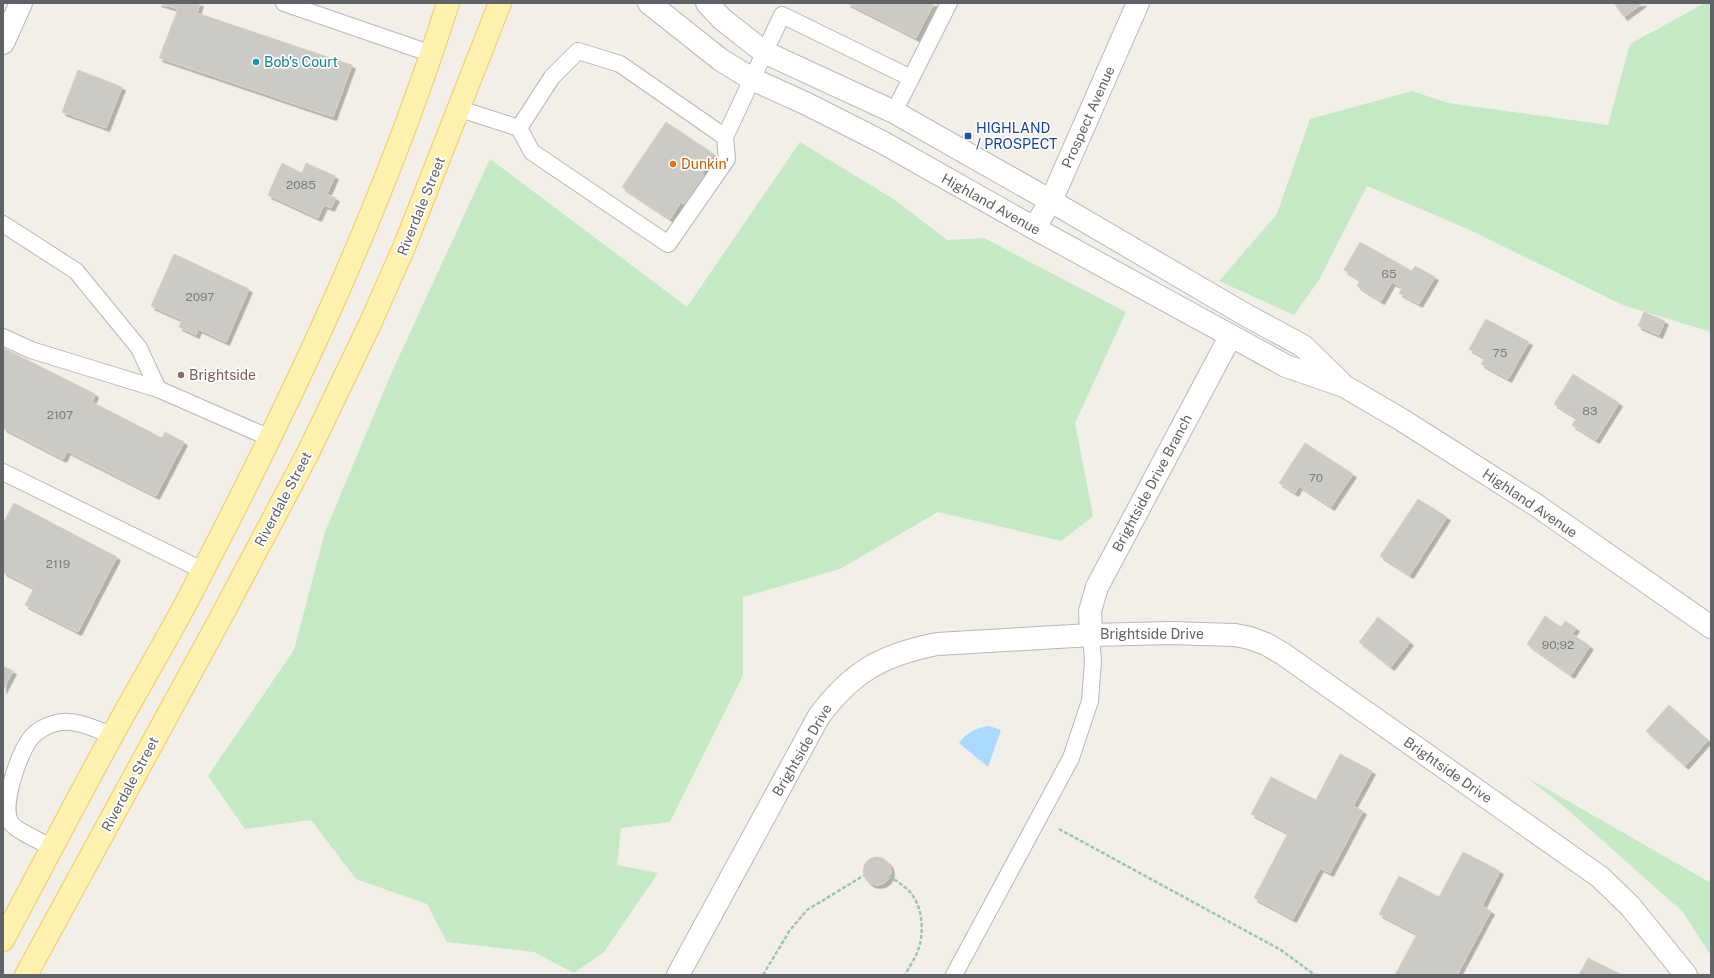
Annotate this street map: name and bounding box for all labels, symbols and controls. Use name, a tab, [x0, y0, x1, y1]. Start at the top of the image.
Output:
place label: Bob's Court	[264, 54, 338, 70]
marker: Bob's Court	[251, 57, 261, 67]
street label: Prospect Avenue	[1058, 64, 1118, 170]
place label: HIGHLAND / PROSPECT	[976, 120, 1057, 152]
marker: HIGHLAND / PROSPECT	[963, 131, 973, 141]
street label: Riverdale Street	[394, 154, 448, 258]
place label: Dunkin'	[681, 156, 729, 172]
marker: Dunkin'	[668, 159, 678, 169]
street label: Highland Avenue	[939, 170, 1043, 238]
house number: 2085	[286, 178, 316, 192]
house number: 65	[1381, 267, 1397, 281]
house number: 2097	[186, 290, 214, 304]
house number: 75	[1493, 346, 1508, 360]
place label: Brightside	[189, 367, 256, 383]
marker: Brightside	[176, 370, 186, 380]
house number: 83	[1582, 404, 1598, 418]
house number: 2107	[47, 408, 73, 422]
street label: Brightside Drive Branch	[1109, 412, 1195, 554]
street label: Riverdale Street	[251, 449, 315, 549]
street label: Highland Avenue	[1480, 465, 1580, 541]
house number: 70	[1309, 471, 1323, 485]
house number: 2119	[46, 557, 70, 571]
street label: Brightside Drive	[1100, 626, 1204, 642]
house number: 90;92	[1542, 638, 1574, 652]
street label: Brightside Drive	[769, 701, 835, 799]
street label: Riverdale Street	[98, 734, 162, 834]
street label: Brightside Drive	[1401, 734, 1495, 806]

